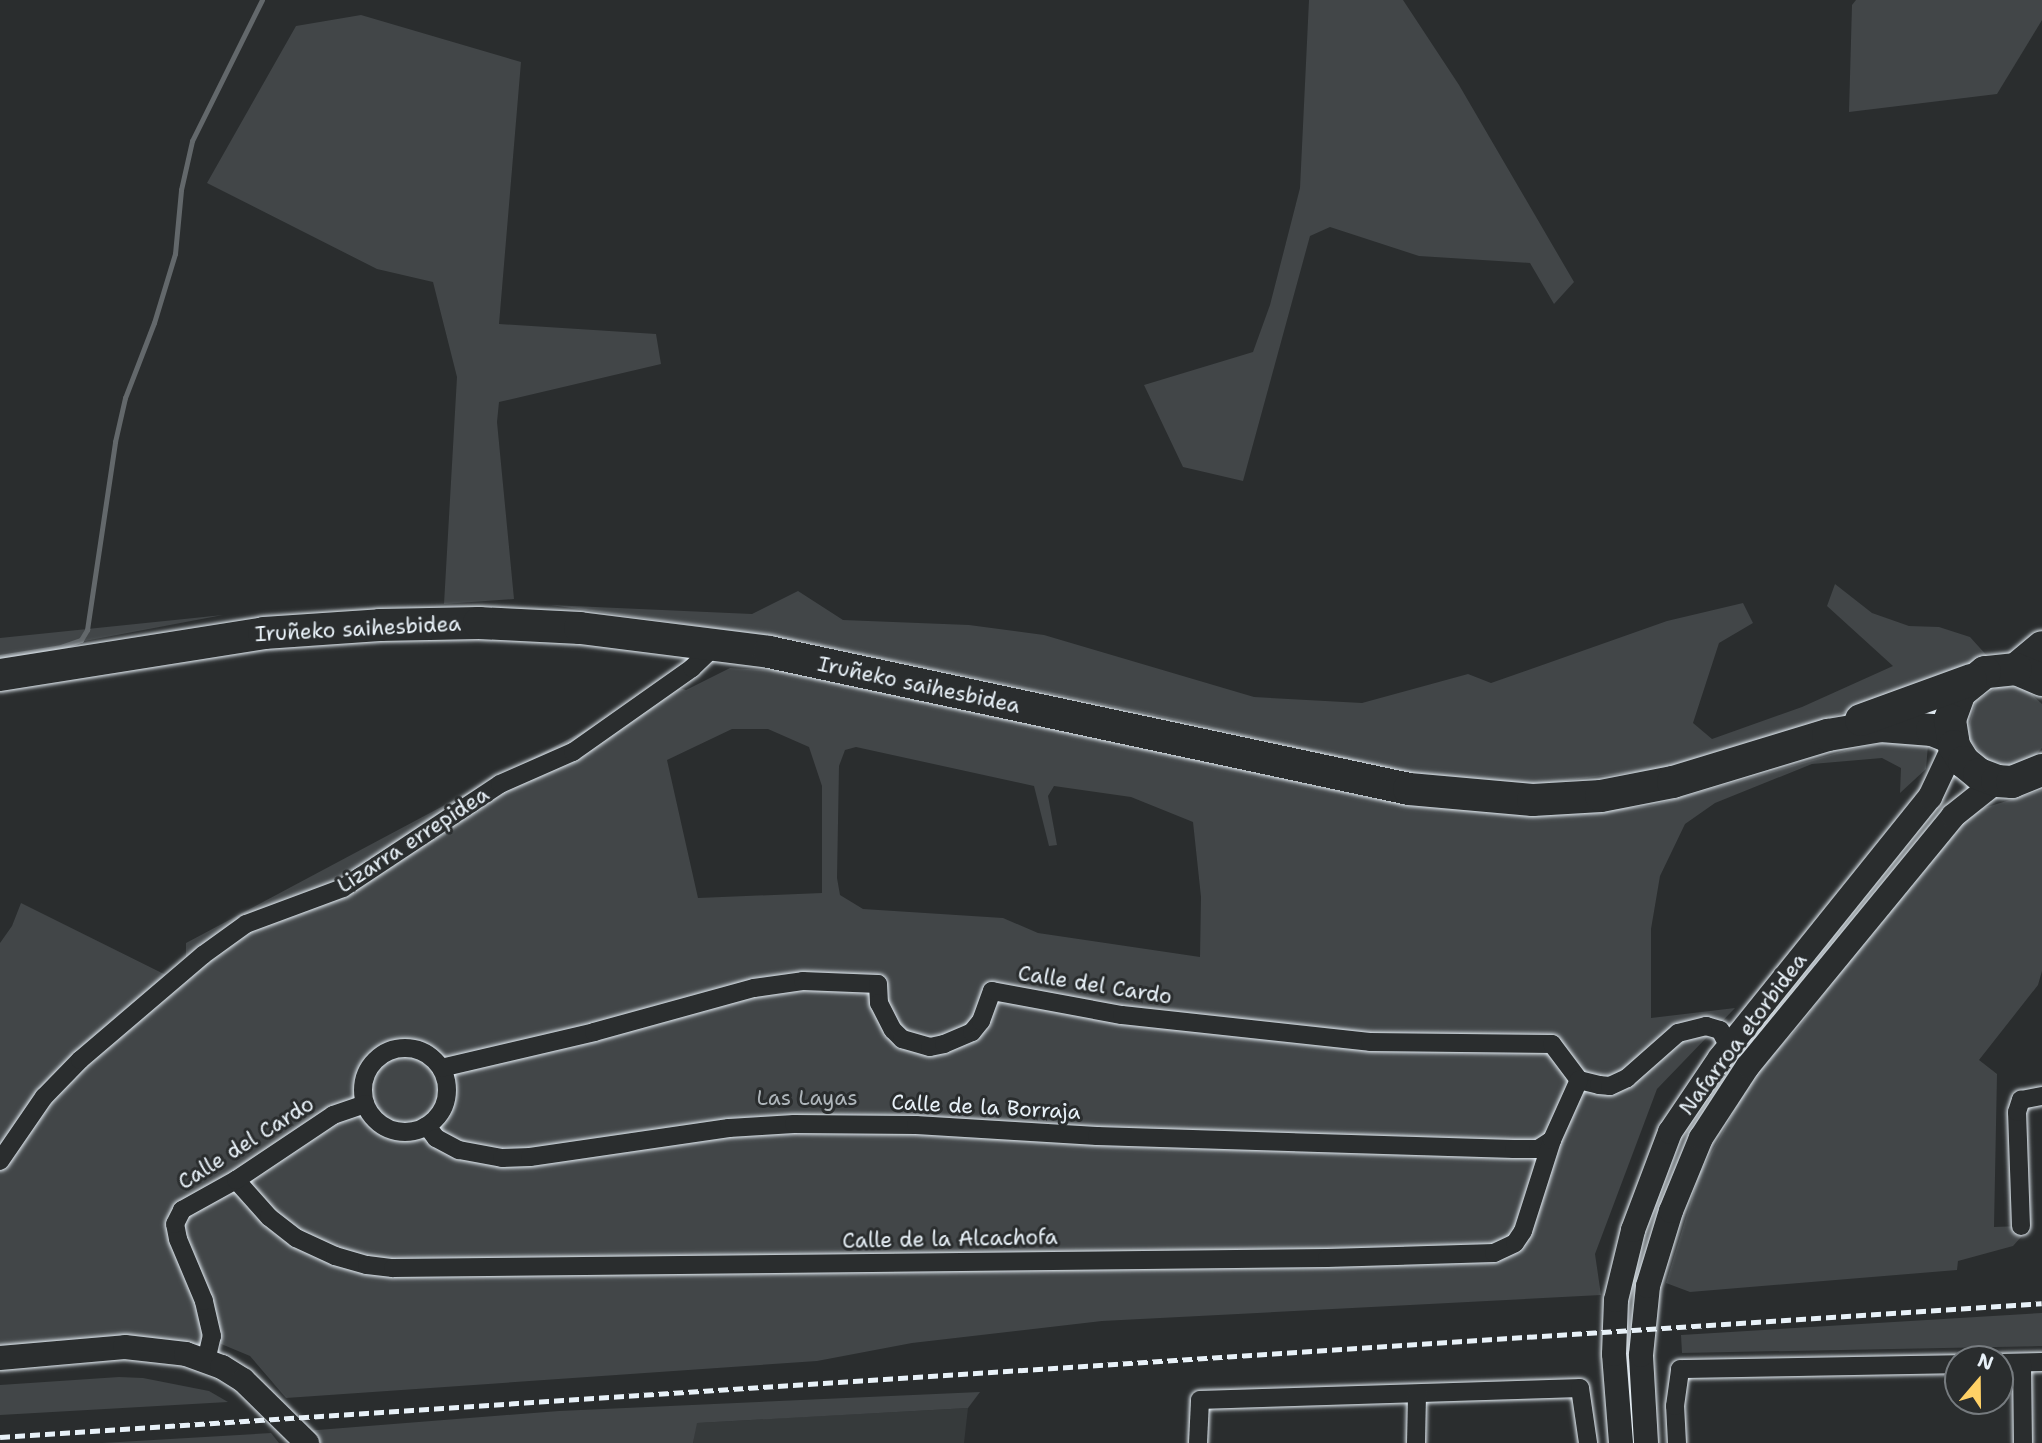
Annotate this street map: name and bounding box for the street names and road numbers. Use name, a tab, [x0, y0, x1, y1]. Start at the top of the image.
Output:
street label: Iruñeko saihesbidea	[254, 611, 462, 647]
street label: Iruñeko saihesbidea	[815, 651, 1023, 719]
street label: Lizarra errepidea	[332, 782, 494, 898]
street label: Nafarroa etorbidea	[1674, 948, 1812, 1120]
street label: Calle del Cardo	[1016, 960, 1174, 1010]
street label: Calle de la Borraja	[891, 1089, 1081, 1125]
street label: Calle del Cardo	[173, 1091, 319, 1195]
street label: Calle de la Alcachofa	[842, 1225, 1058, 1253]

